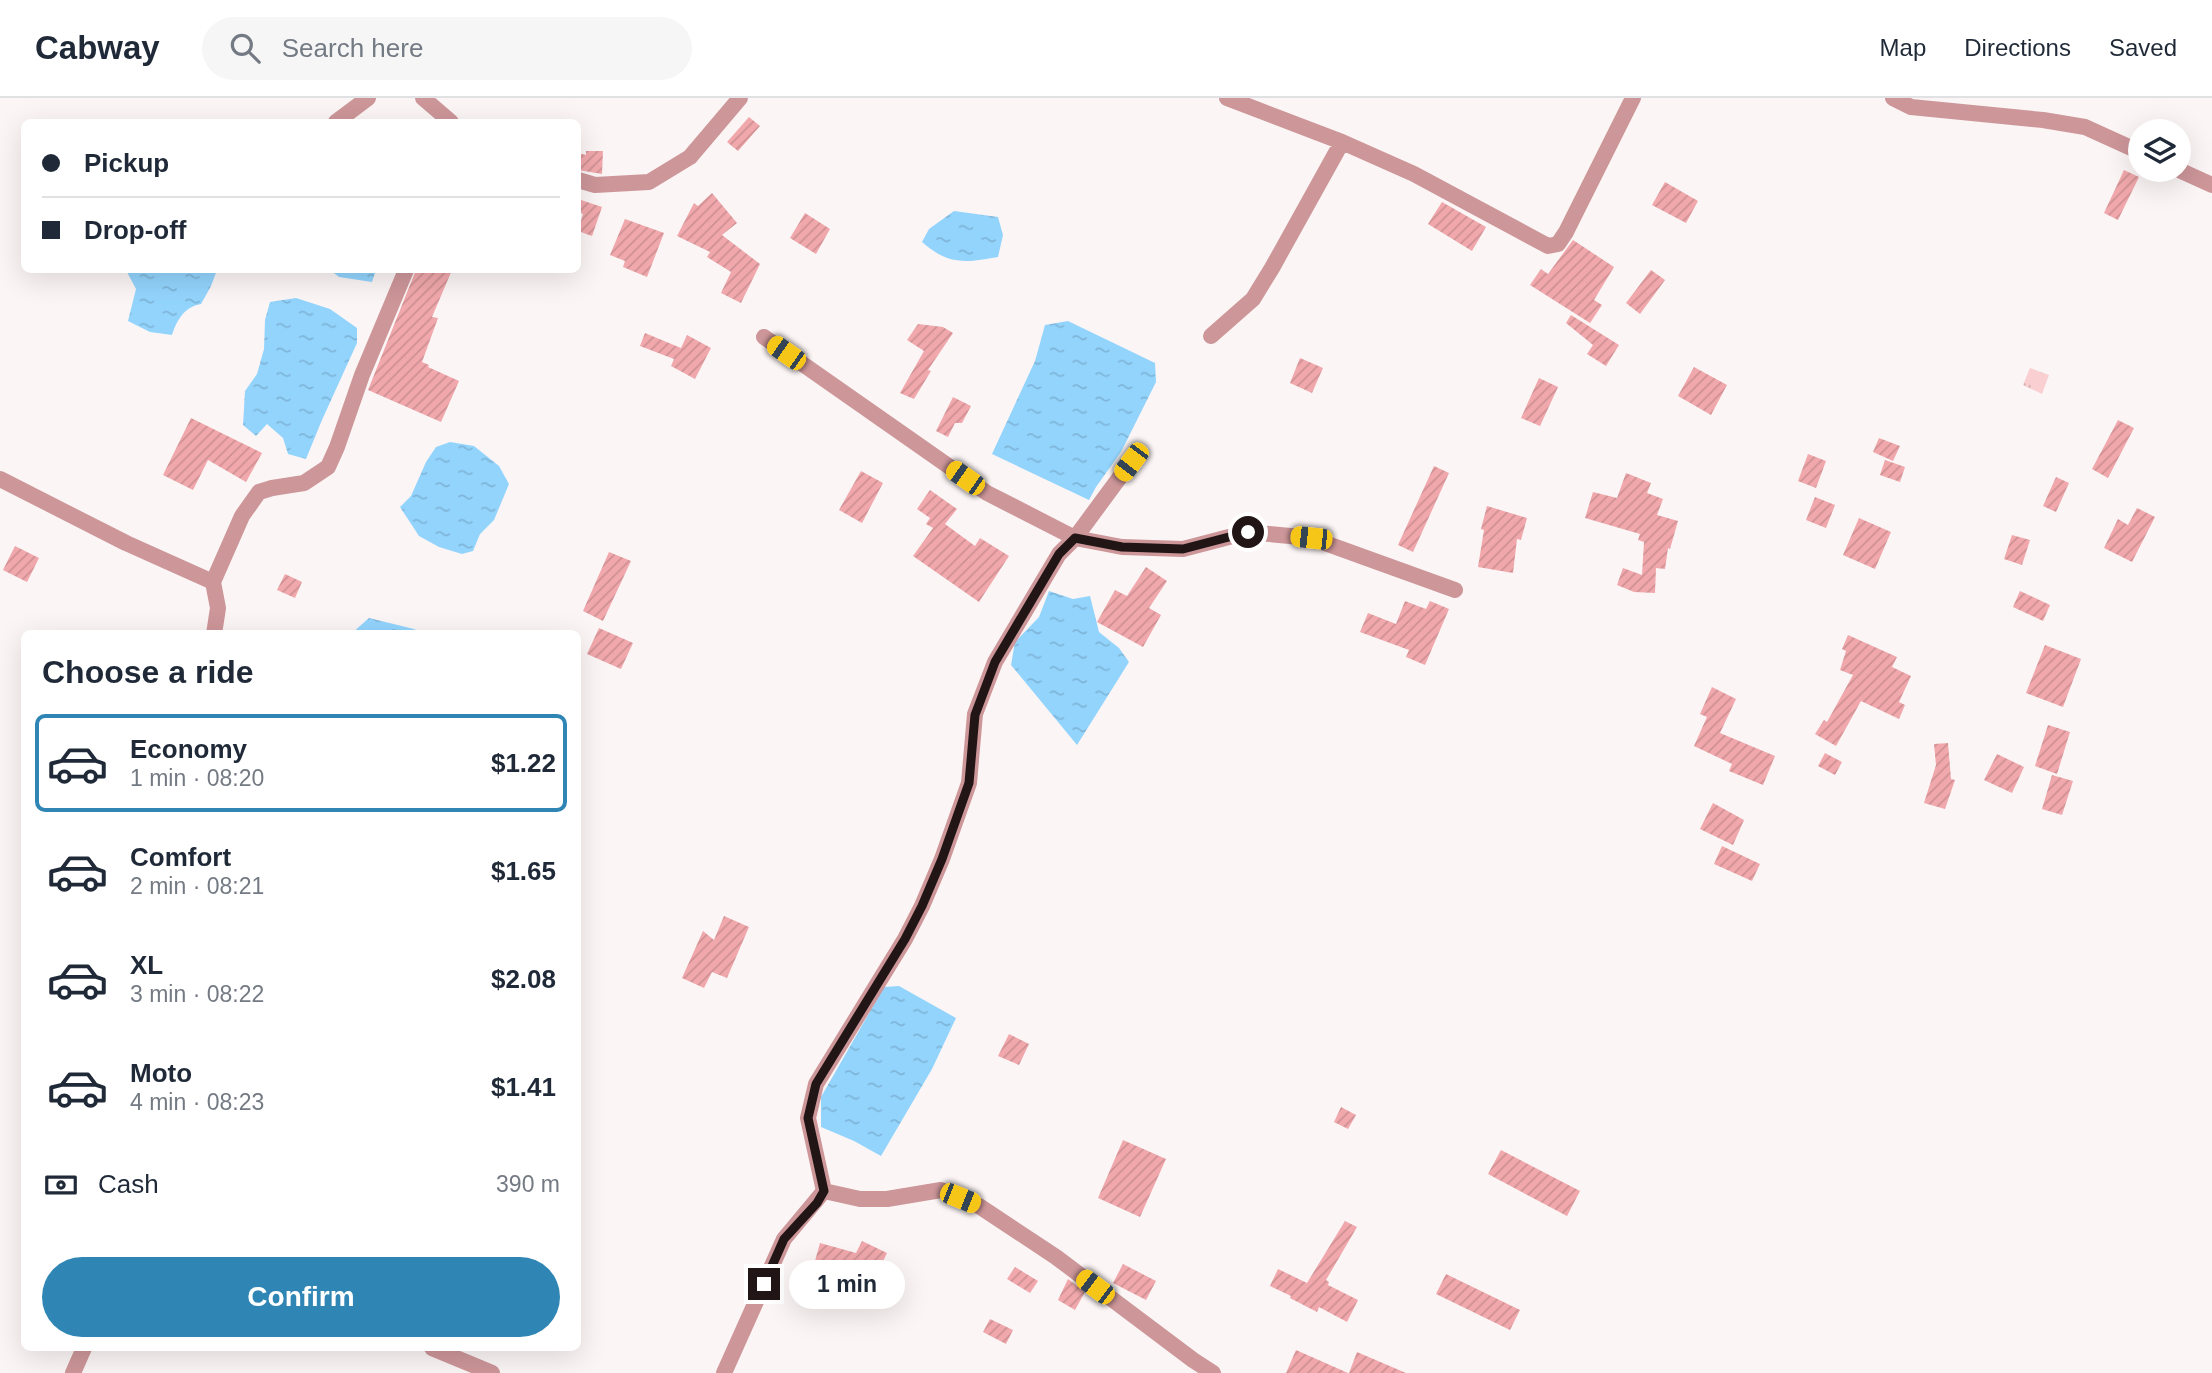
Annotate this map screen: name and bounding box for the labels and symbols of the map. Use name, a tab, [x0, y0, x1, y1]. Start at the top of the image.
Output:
car	[763, 332, 810, 374]
car	[1110, 439, 1153, 485]
car	[942, 457, 989, 499]
route start	[1232, 516, 1264, 548]
car	[1290, 525, 1333, 551]
car	[937, 1180, 984, 1216]
callout: 1 min	[788, 1260, 904, 1308]
car	[1072, 1266, 1119, 1308]
route end	[748, 1268, 780, 1300]

